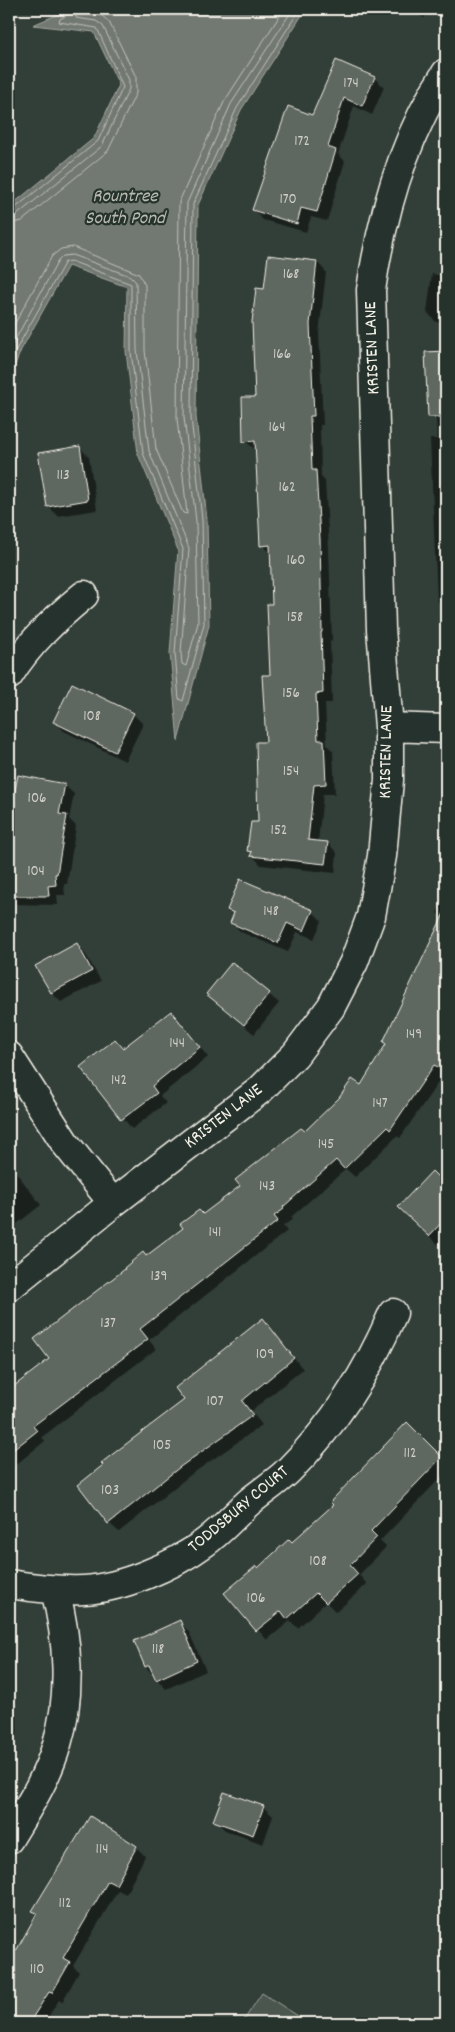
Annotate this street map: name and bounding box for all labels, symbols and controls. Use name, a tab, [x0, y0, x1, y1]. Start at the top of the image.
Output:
house number: 174	[343, 73, 359, 95]
house number: 172	[294, 131, 310, 153]
water label: Rountree South Pond	[85, 184, 167, 233]
house number: 170	[279, 189, 297, 211]
house number: 168	[283, 264, 299, 286]
street label: KRISTEN LANE	[359, 301, 387, 395]
house number: 166	[273, 344, 291, 366]
house number: 164	[269, 417, 285, 439]
house number: 113	[56, 465, 70, 487]
house number: 162	[278, 477, 296, 499]
house number: 160	[287, 550, 305, 572]
house number: 158	[287, 607, 303, 629]
house number: 156	[282, 683, 300, 705]
street label: KRISTEN LANE	[374, 705, 400, 799]
house number: 108	[83, 706, 101, 728]
house number: 154	[283, 761, 299, 783]
house number: 106	[28, 788, 46, 810]
house number: 152	[271, 820, 287, 842]
house number: 104	[27, 861, 45, 883]
house number: 148	[263, 901, 279, 923]
house number: 149	[406, 1024, 422, 1046]
house number: 144	[169, 1033, 185, 1055]
house number: 142	[111, 1070, 127, 1092]
street label: KRISTEN LANE	[180, 1078, 268, 1156]
house number: 147	[372, 1093, 388, 1115]
house number: 145	[318, 1134, 334, 1156]
house number: 143	[259, 1176, 275, 1198]
house number: 141	[209, 1222, 221, 1244]
house number: 139	[151, 1266, 167, 1288]
house number: 137	[100, 1313, 116, 1335]
house number: 109	[256, 1344, 274, 1366]
house number: 107	[206, 1391, 224, 1413]
house number: 105	[153, 1435, 171, 1457]
house number: 112	[403, 1443, 417, 1465]
street label: TODDSBURY COURT	[183, 1460, 295, 1560]
house number: 103	[101, 1480, 119, 1502]
house number: 108	[309, 1551, 327, 1573]
house number: 106	[247, 1588, 265, 1610]
house number: 118	[152, 1639, 164, 1661]
house number: 114	[96, 1839, 108, 1861]
house number: 112	[58, 1893, 72, 1915]
house number: 110	[30, 1959, 44, 1981]

